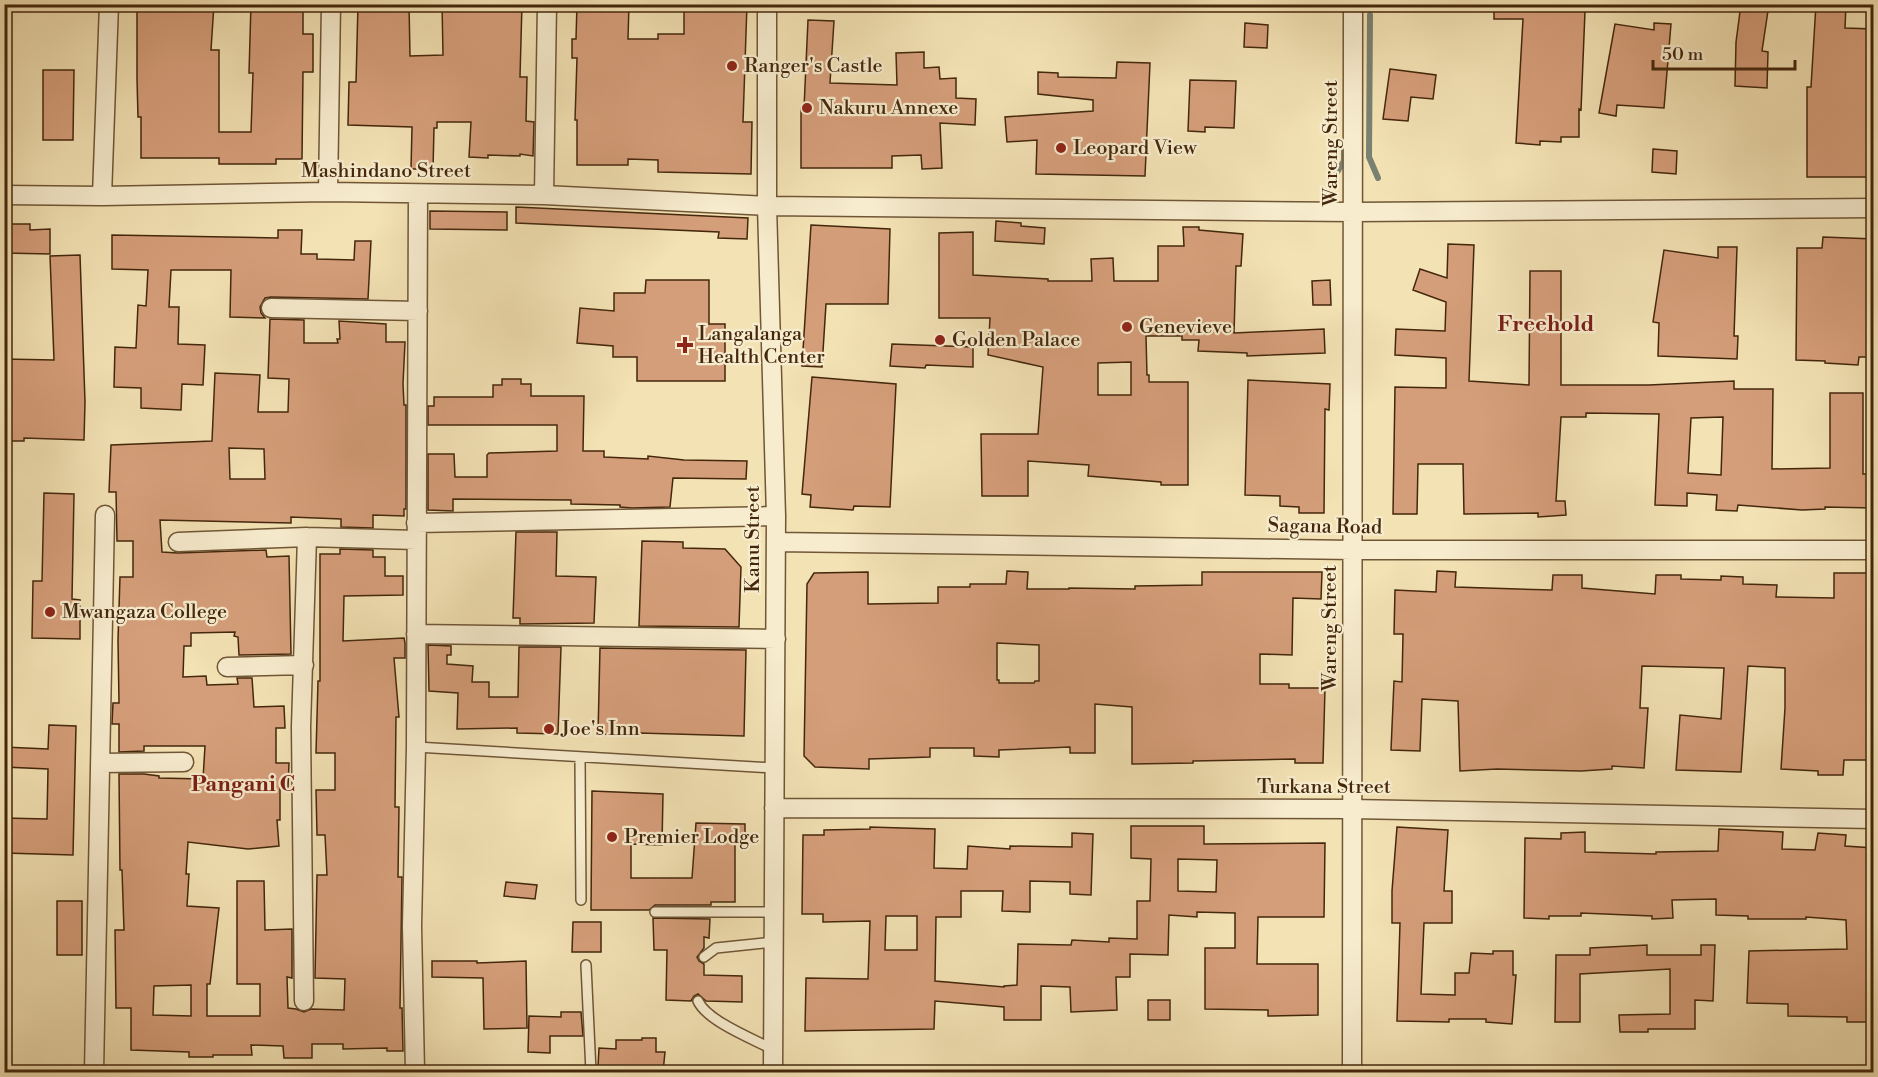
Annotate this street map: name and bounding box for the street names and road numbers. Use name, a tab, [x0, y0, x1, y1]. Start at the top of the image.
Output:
street label: Wareng Street	[1319, 80, 1344, 207]
street label: Mashindano Street	[301, 159, 471, 184]
street label: Kanu Street	[741, 485, 766, 593]
street label: Sagana Road	[1267, 514, 1383, 541]
street label: Wareng Street	[1318, 565, 1343, 692]
street label: Turkana Street	[1257, 775, 1391, 800]

